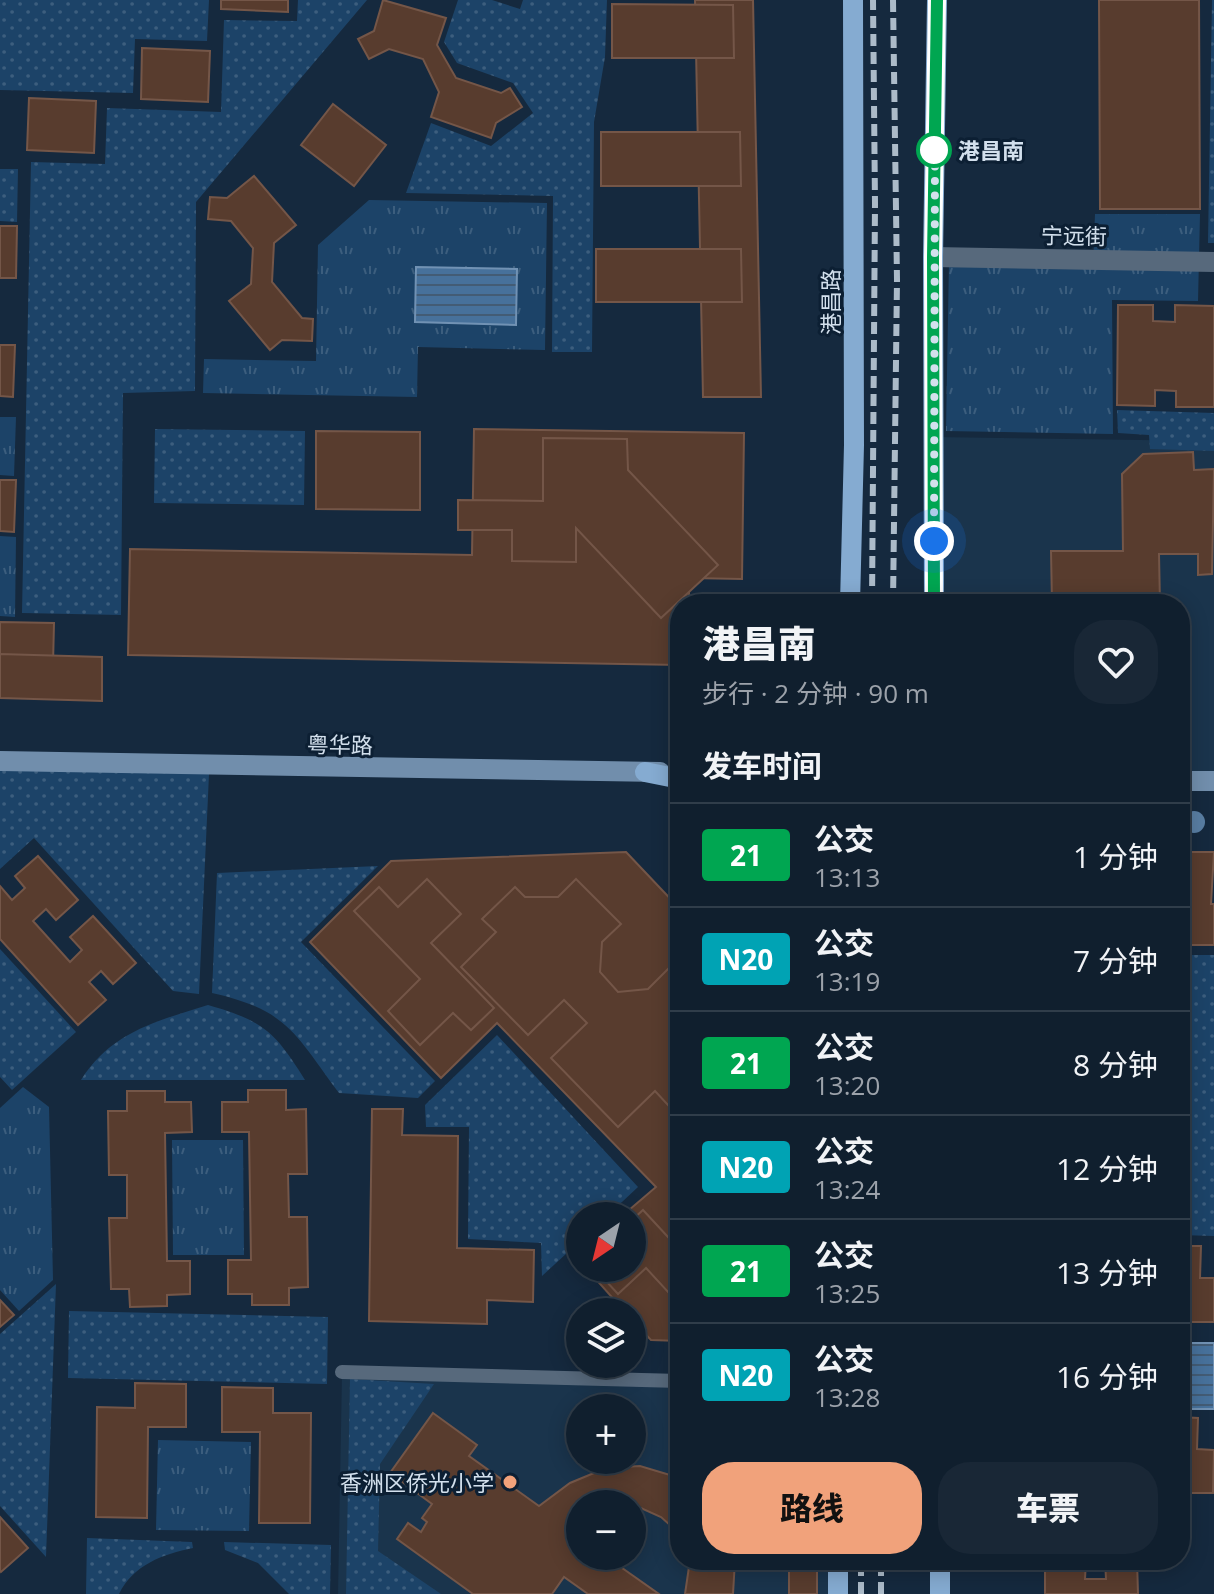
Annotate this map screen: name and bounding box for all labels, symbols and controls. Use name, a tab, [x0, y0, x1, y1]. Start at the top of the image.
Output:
marker: 港昌南	[917, 133, 951, 167]
place label: 港昌南	[958, 135, 1024, 165]
street label: 宁远街	[1041, 219, 1107, 251]
street label: 港昌路	[815, 269, 845, 335]
your location	[914, 521, 954, 561]
text: 港昌南	[702, 617, 816, 669]
button: heart	[1074, 620, 1158, 704]
text: 步行 · 2 分钟 · 90 m	[702, 675, 929, 711]
street label: 粤华路	[307, 728, 373, 760]
text: 发车时间	[702, 745, 822, 786]
text: 公交	[814, 818, 874, 859]
text: 21	[730, 836, 762, 874]
text: 1 分钟	[1073, 836, 1158, 877]
text: 13:13	[814, 859, 880, 895]
text: 公交	[814, 922, 874, 963]
text: N20	[719, 940, 773, 978]
text: 7 分钟	[1073, 940, 1158, 981]
text: 13:19	[814, 963, 880, 999]
text: 公交	[814, 1026, 874, 1067]
text: 21	[730, 1044, 762, 1082]
text: 8 分钟	[1073, 1044, 1158, 1085]
text: 13:20	[814, 1067, 880, 1103]
text: 公交	[814, 1130, 874, 1171]
text: N20	[719, 1148, 773, 1186]
text: 12 分钟	[1056, 1148, 1158, 1189]
text: 13:24	[814, 1171, 880, 1207]
north arrow	[566, 1202, 646, 1282]
map controls	[566, 1202, 646, 1570]
text: 公交	[814, 1234, 874, 1275]
text: 21	[730, 1252, 762, 1290]
text: 13 分钟	[1056, 1252, 1158, 1293]
text: 13:25	[814, 1275, 880, 1311]
button: layers	[566, 1298, 646, 1378]
text: 公交	[814, 1338, 874, 1379]
text: N20	[719, 1356, 773, 1394]
text: 16 分钟	[1056, 1356, 1158, 1397]
text: 13:28	[814, 1379, 880, 1415]
button: +	[566, 1394, 646, 1474]
button: 路线	[702, 1462, 922, 1554]
button: 车票	[938, 1462, 1158, 1554]
place label: 香洲区侨光小学	[340, 1467, 494, 1497]
marker: 香洲区侨光小学	[501, 1473, 519, 1491]
button: −	[566, 1490, 646, 1570]

